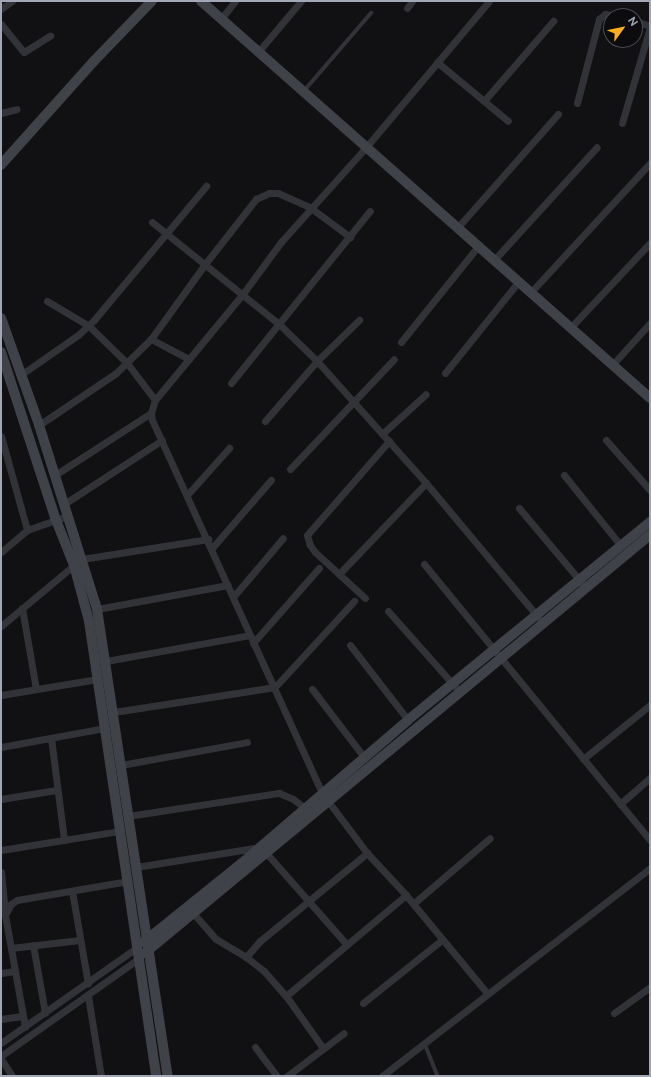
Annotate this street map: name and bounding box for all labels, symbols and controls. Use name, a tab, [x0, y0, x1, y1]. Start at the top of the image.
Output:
north arrow	[603, 8, 643, 48]
text: N	[625, 15, 640, 29]

